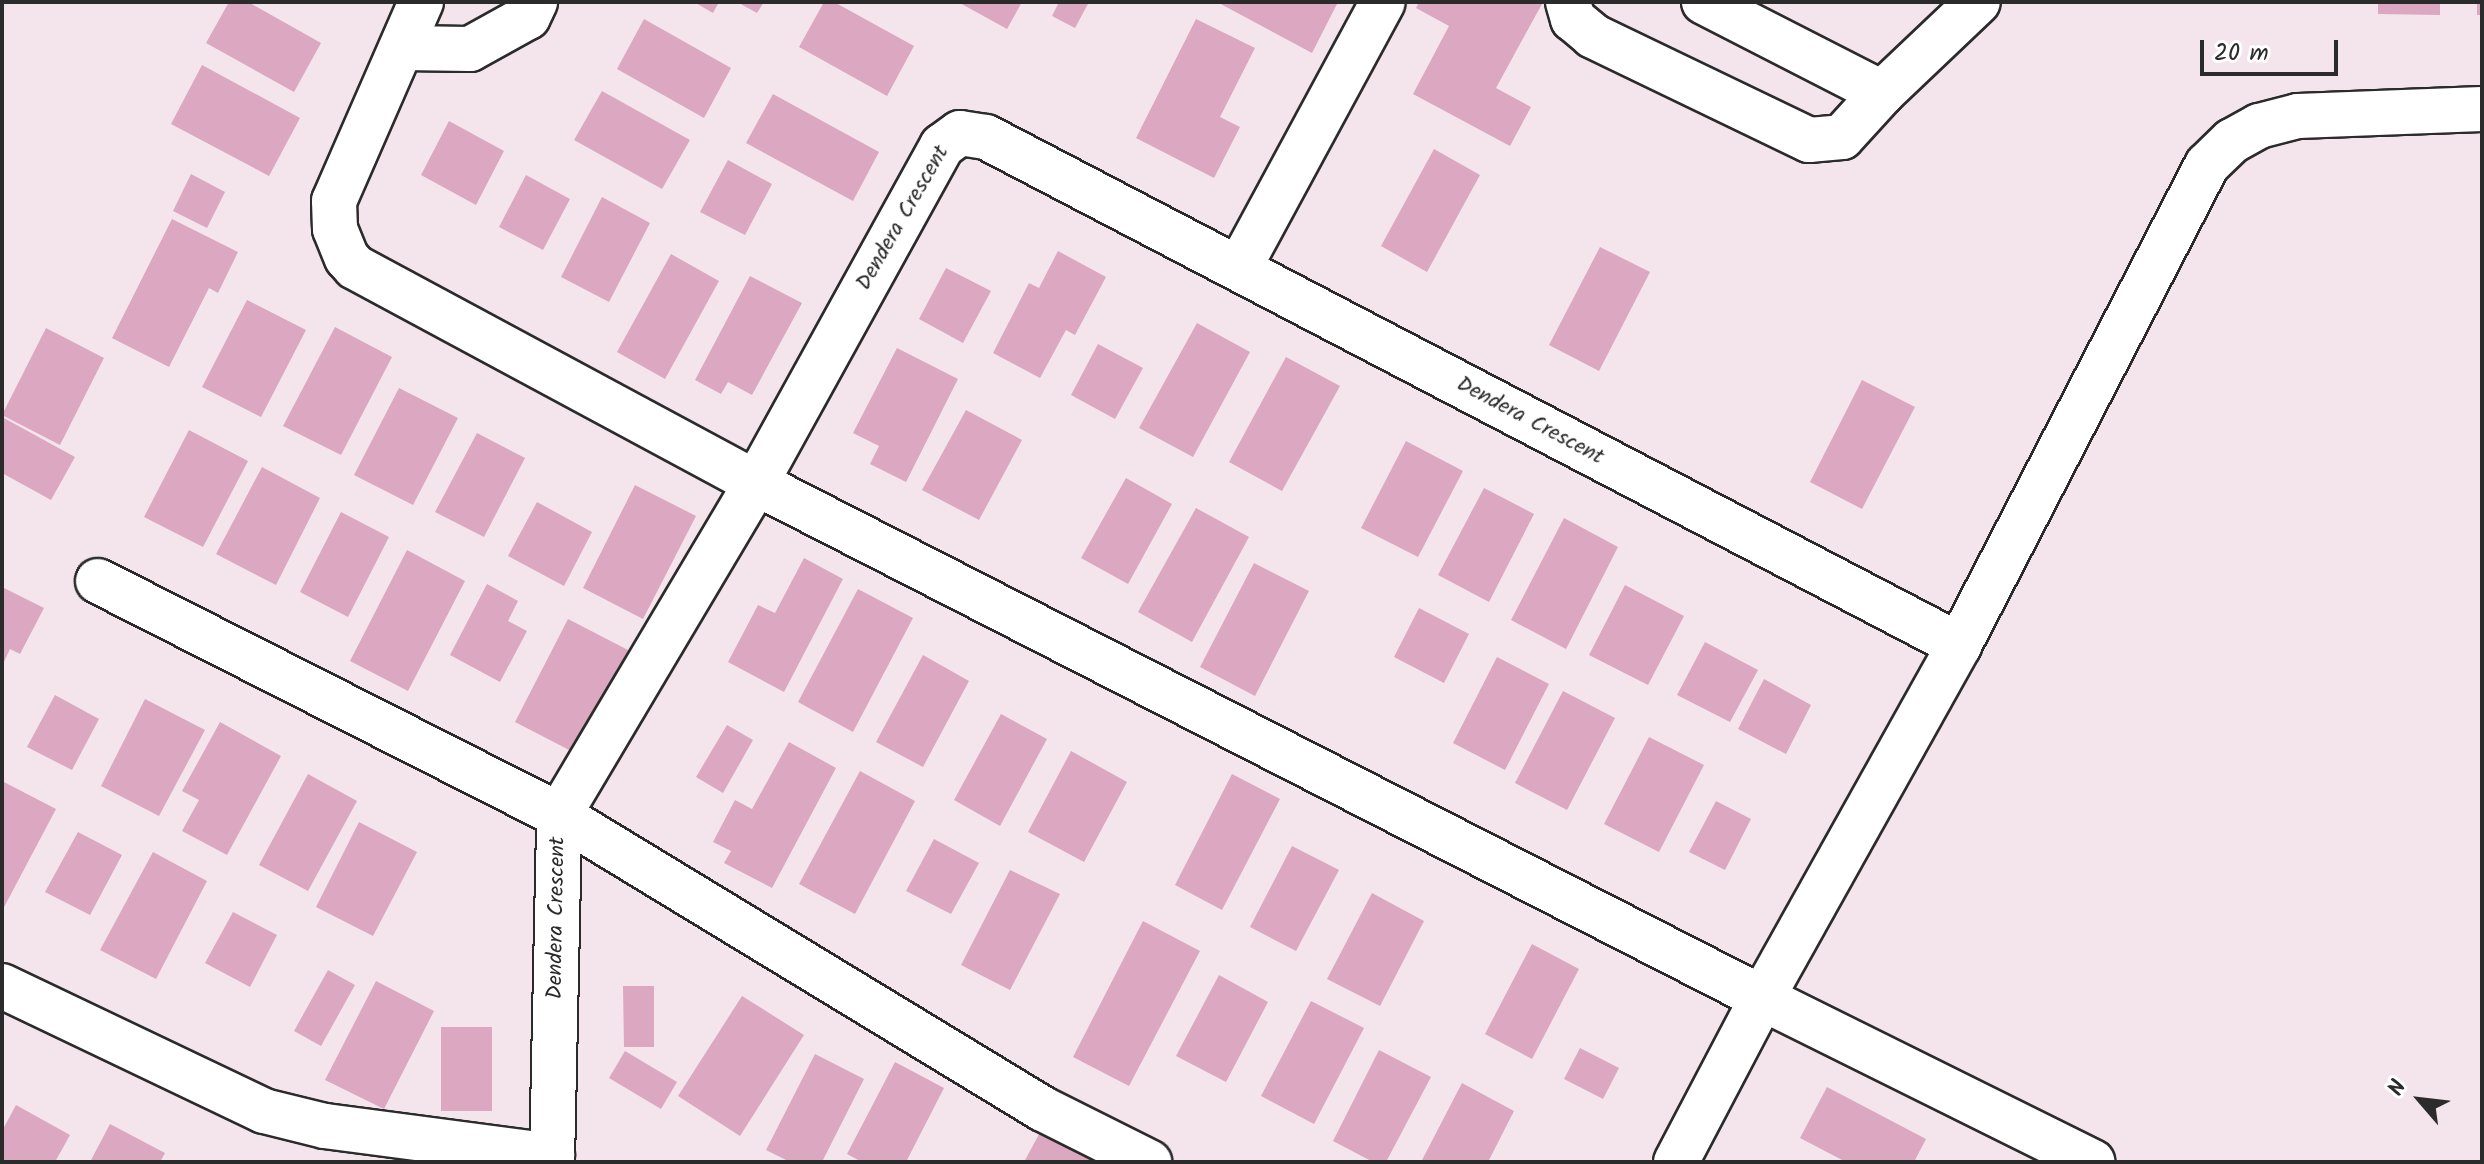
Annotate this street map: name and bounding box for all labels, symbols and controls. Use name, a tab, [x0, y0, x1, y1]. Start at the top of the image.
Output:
scale bar	[2204, 24, 2342, 74]
text: 20 m	[2214, 34, 2269, 73]
street label: Dendera Crescent	[851, 141, 955, 295]
street label: Dendera Crescent	[1452, 371, 1608, 471]
street label: Dendera Crescent	[542, 836, 572, 1000]
north arrow	[2380, 1060, 2460, 1140]
text: N	[2380, 1074, 2417, 1103]

